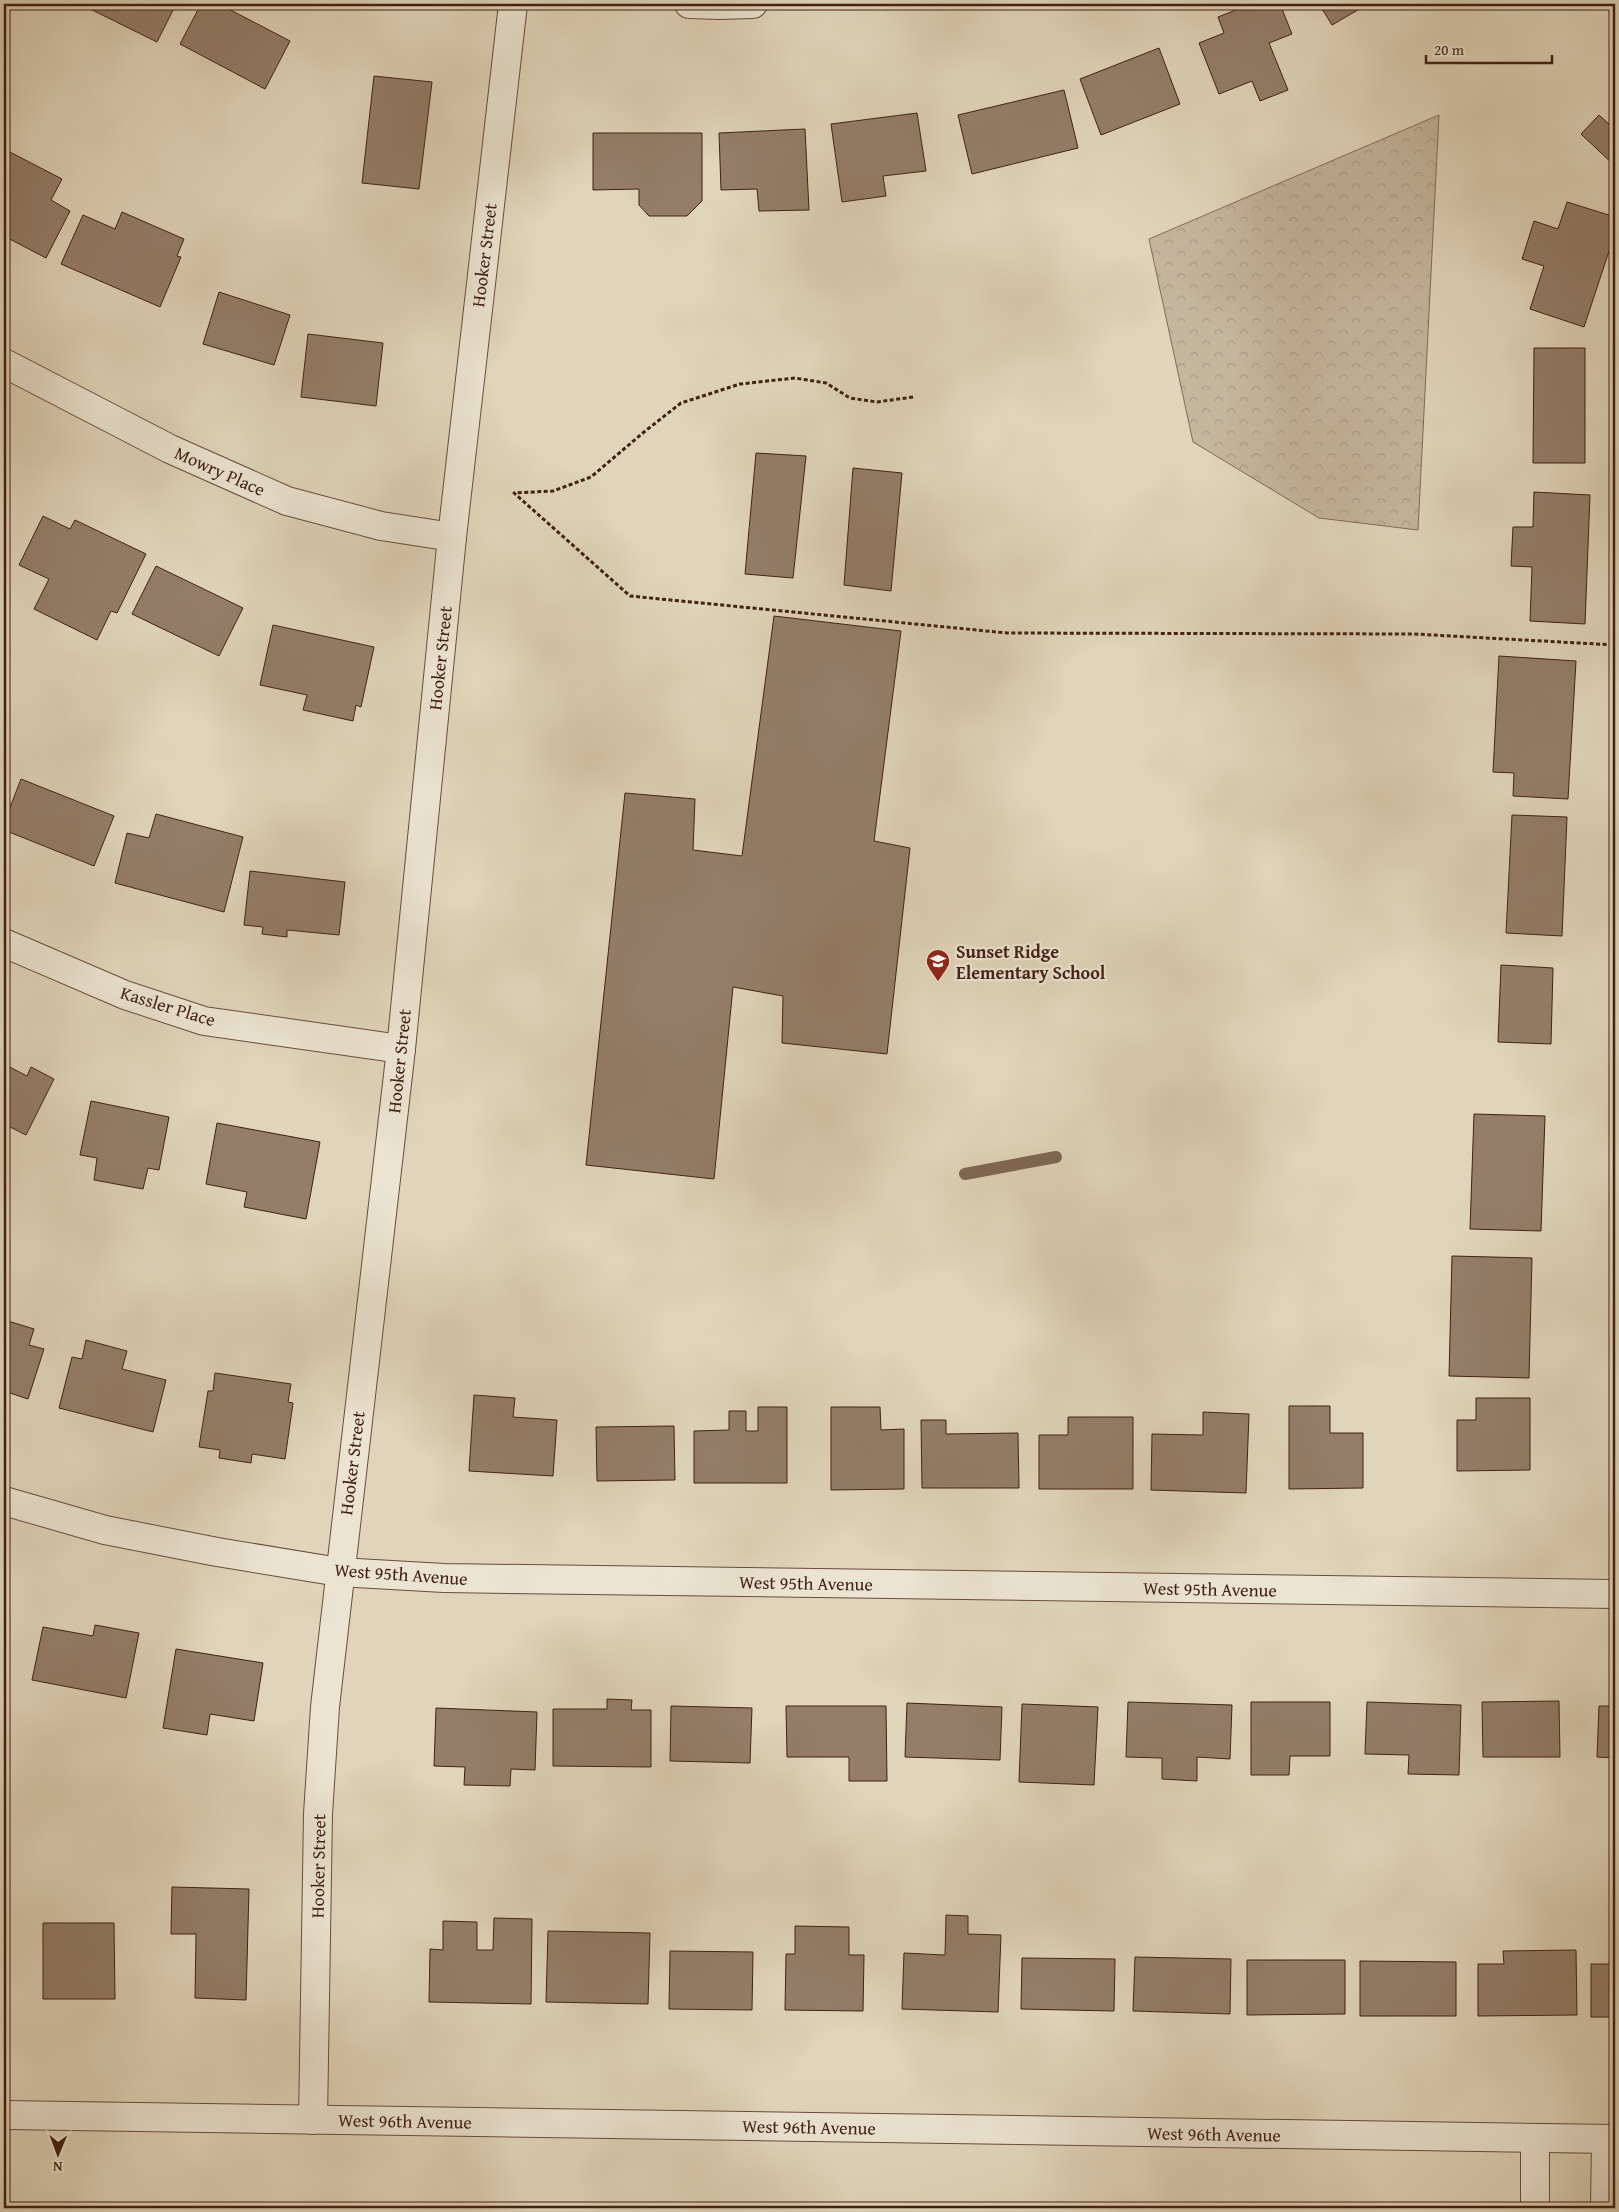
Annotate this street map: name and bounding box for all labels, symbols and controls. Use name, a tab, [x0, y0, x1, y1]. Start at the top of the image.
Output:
scale bar	[1426, 32, 1553, 64]
text: 20 m	[1434, 39, 1465, 60]
street label: Hooker Street	[464, 201, 504, 308]
street label: Mowry Place	[170, 439, 270, 503]
street label: Hooker Street	[421, 604, 459, 711]
place label: Sunset Ridge Elementary School	[956, 938, 1106, 986]
school or university icon: Sunset Ridge Elementary School	[925, 948, 951, 982]
street label: Kassler Place	[117, 979, 219, 1033]
street label: Hooker Street	[380, 1007, 418, 1114]
street label: Hooker Street	[332, 1409, 372, 1516]
street label: West 95th Avenue	[333, 1556, 469, 1592]
street label: West 95th Avenue	[739, 1568, 873, 1598]
street label: West 95th Avenue	[1143, 1574, 1277, 1604]
street label: Hooker Street	[304, 1813, 332, 1918]
street label: West 96th Avenue	[338, 2106, 472, 2136]
street label: West 96th Avenue	[742, 2112, 876, 2142]
street label: West 96th Avenue	[1147, 2119, 1281, 2149]
north arrow	[32, 2130, 82, 2180]
text: N	[52, 2157, 63, 2177]

